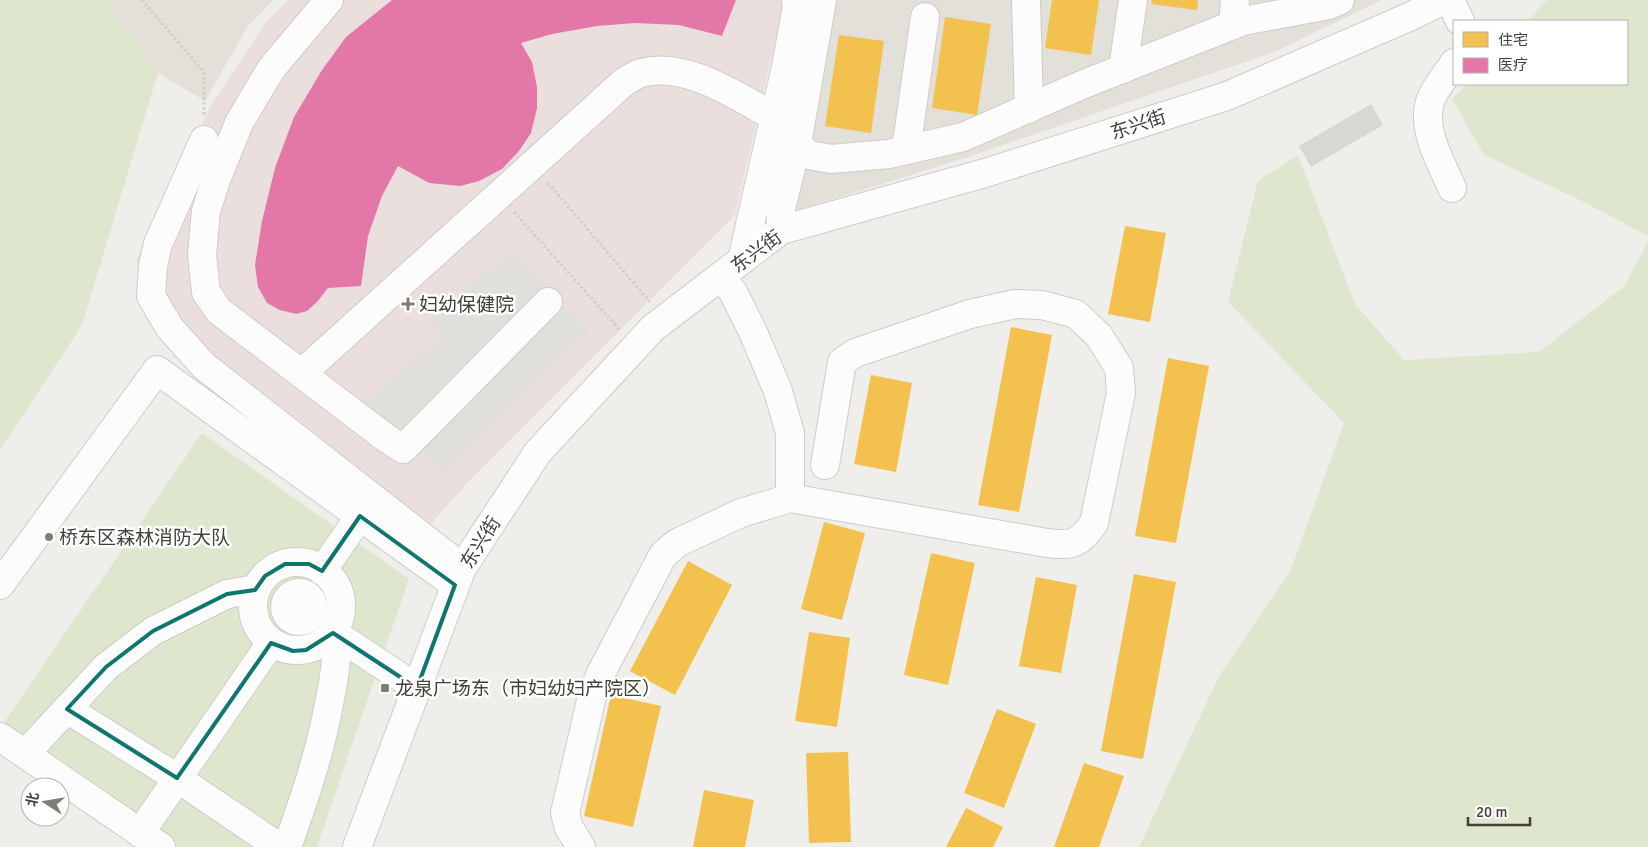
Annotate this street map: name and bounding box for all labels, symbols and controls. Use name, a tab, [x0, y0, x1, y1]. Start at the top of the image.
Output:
legend	[1453, 20, 1628, 85]
text: 住宅	[1498, 31, 1528, 49]
text: 医疗	[1498, 56, 1528, 74]
street label: 东兴街	[1107, 105, 1169, 145]
street label: 东兴街	[726, 225, 787, 278]
place label: 妇幼保健院	[419, 293, 514, 317]
marker: 妇幼保健院	[401, 297, 415, 311]
street label: 东兴街	[456, 512, 506, 573]
place label: 桥东区森林消防大队	[59, 526, 230, 550]
marker: 桥东区森林消防大队	[43, 531, 55, 543]
place label: 龙泉广场东（市妇幼妇产院区）	[395, 677, 661, 701]
marker: 龙泉广场东（市妇幼妇产院区）	[379, 682, 391, 694]
north arrow	[20, 777, 70, 827]
text: 北	[23, 791, 43, 808]
scale bar	[1468, 794, 1530, 826]
text: 20 m	[1476, 803, 1507, 821]

